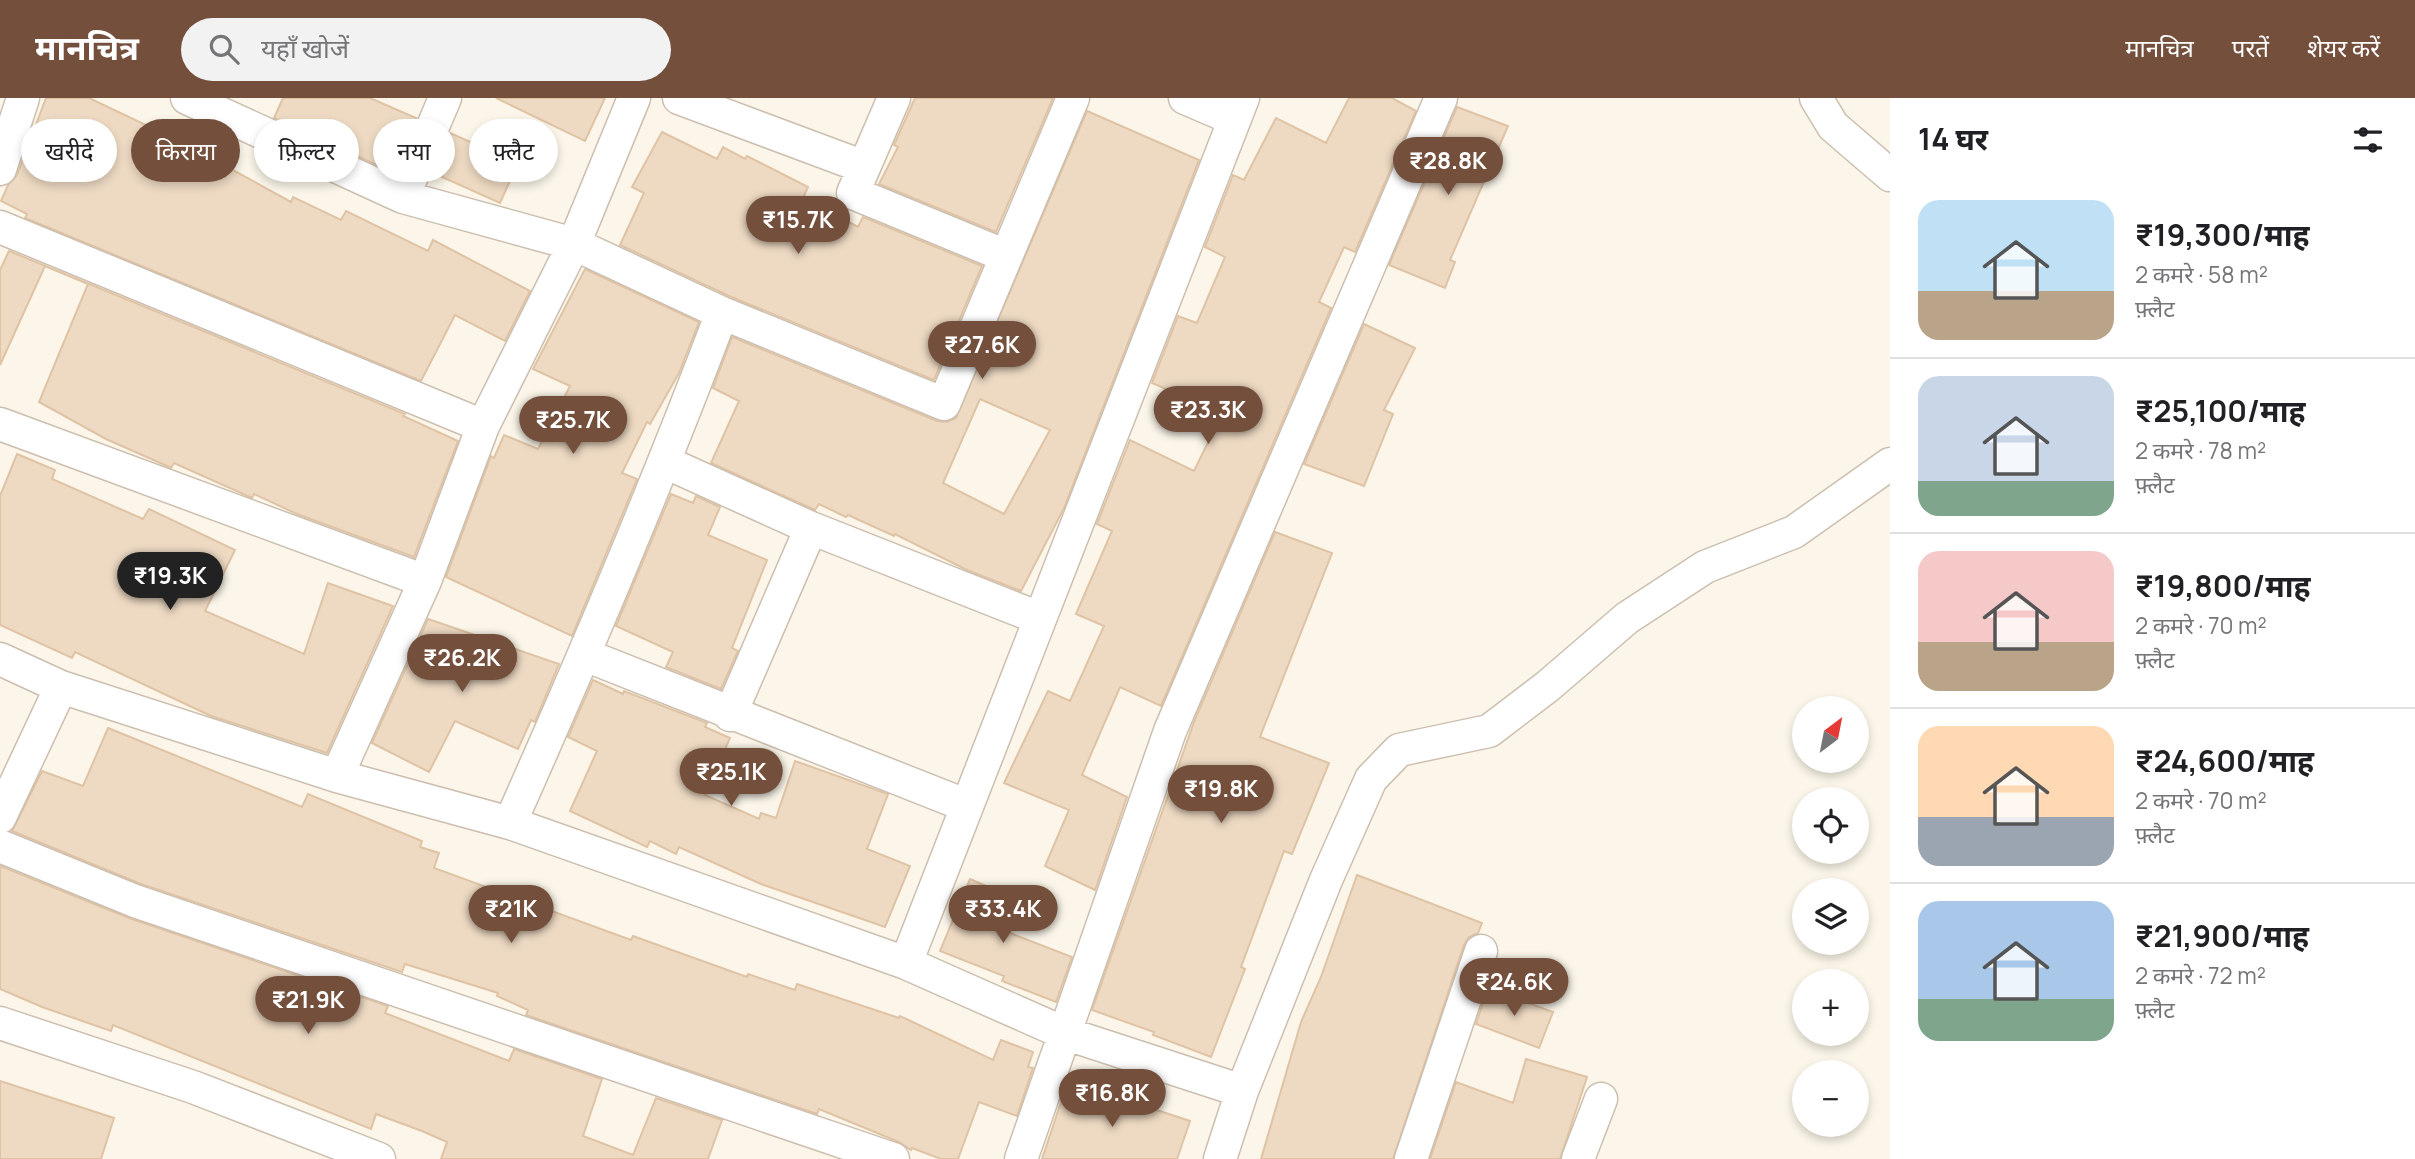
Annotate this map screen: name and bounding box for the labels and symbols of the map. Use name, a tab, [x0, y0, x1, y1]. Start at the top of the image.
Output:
pin: ₹28.8K	[1391, 138, 1505, 197]
pin: ₹15.7K	[741, 197, 855, 256]
pin: ₹27.6K	[925, 322, 1039, 381]
pin: ₹23.3K	[1151, 386, 1265, 446]
pin: ₹25.7K	[516, 396, 630, 456]
pin: ₹19.3K	[113, 552, 227, 612]
pin: ₹26.2K	[405, 634, 519, 694]
north arrow	[1792, 696, 1869, 774]
pin: ₹25.1K	[674, 748, 788, 808]
pin: ₹19.8K	[1164, 766, 1278, 825]
pin: ₹21K	[470, 886, 552, 945]
pin: ₹33.4K	[946, 886, 1060, 945]
pin: ₹24.6K	[1457, 958, 1571, 1018]
pin: ₹21.9K	[251, 976, 365, 1036]
pin: ₹16.8K	[1055, 1070, 1169, 1129]

